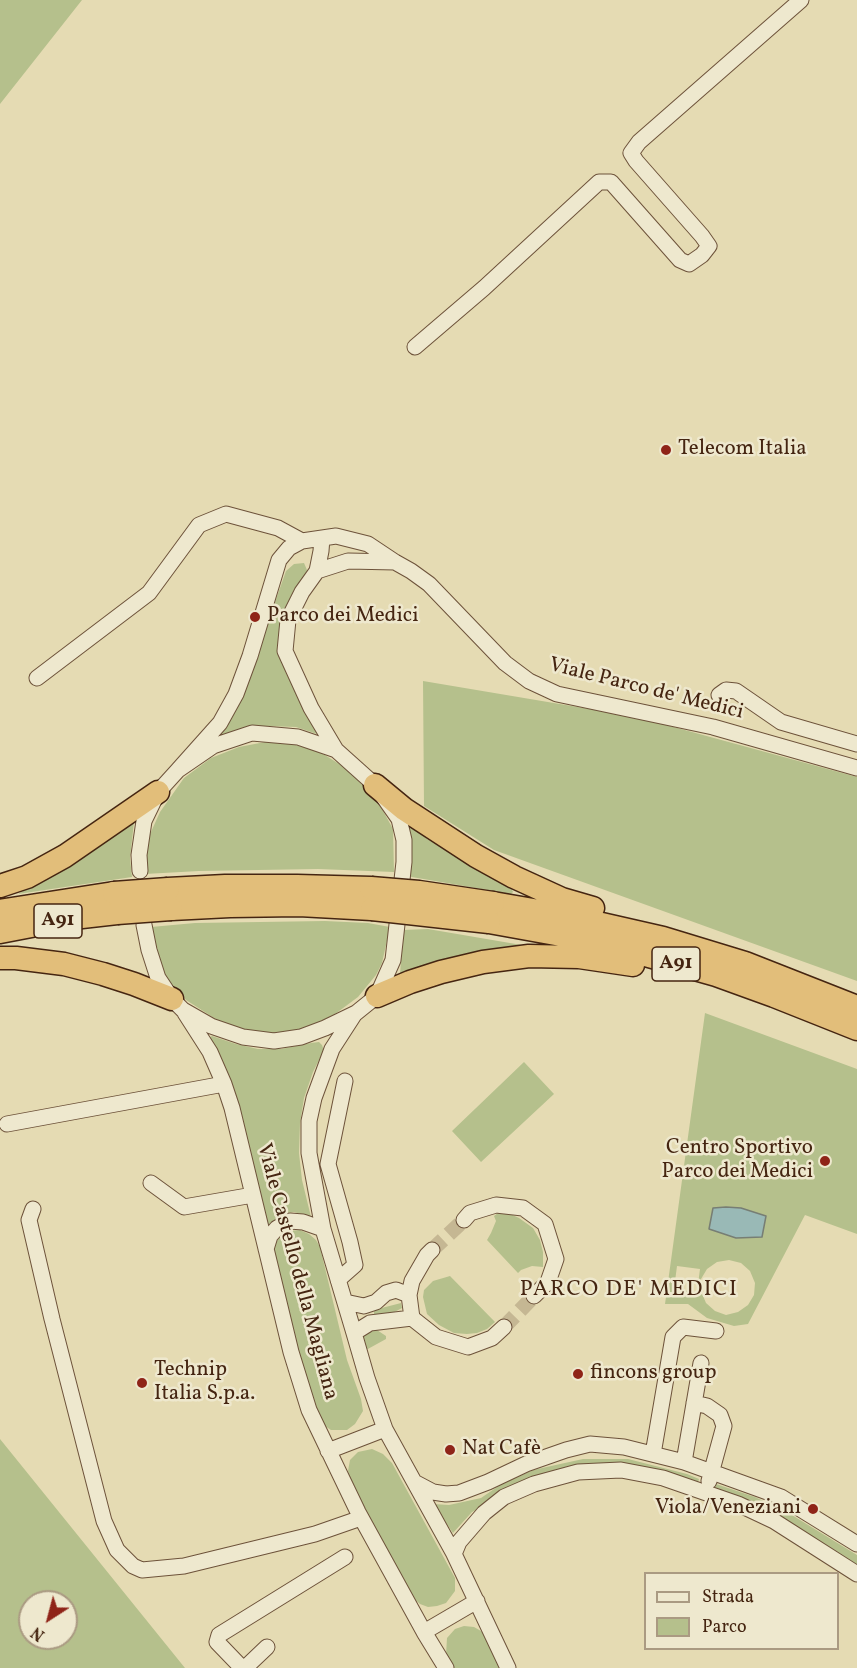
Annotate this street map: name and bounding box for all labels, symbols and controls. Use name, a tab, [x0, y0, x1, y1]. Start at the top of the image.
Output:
place label: Telecom Italia	[678, 437, 807, 463]
marker: Telecom Italia	[659, 443, 673, 457]
place label: Parco dei Medici	[267, 604, 418, 630]
marker: Parco dei Medici	[248, 610, 262, 624]
street label: Viale Parco de' Medici	[546, 654, 746, 726]
road number: A91	[34, 904, 82, 938]
road number: A91	[652, 947, 700, 981]
place label: Centro Sportivo Parco dei Medici	[662, 1136, 813, 1186]
street label: Viale Castello della Magliana	[250, 1141, 342, 1403]
marker: Centro Sportivo Parco dei Medici	[818, 1154, 832, 1168]
district label: PARCO DE' MEDICI	[520, 1278, 738, 1304]
place label: Technip Italia S.p.a.	[154, 1358, 255, 1408]
place label: fincons group	[590, 1361, 717, 1387]
marker: fincons group	[571, 1367, 585, 1381]
marker: Technip Italia S.p.a.	[135, 1376, 149, 1390]
place label: Nat Cafè	[462, 1437, 541, 1463]
marker: Nat Cafè	[443, 1443, 457, 1457]
place label: Viola/Veneziani	[655, 1496, 801, 1522]
marker: Viola/Veneziani	[806, 1502, 820, 1516]
legend	[644, 1572, 839, 1650]
text: Strada	[702, 1585, 754, 1610]
north arrow	[18, 1590, 78, 1650]
text: Parco	[702, 1615, 747, 1640]
text: N	[27, 1621, 50, 1645]

